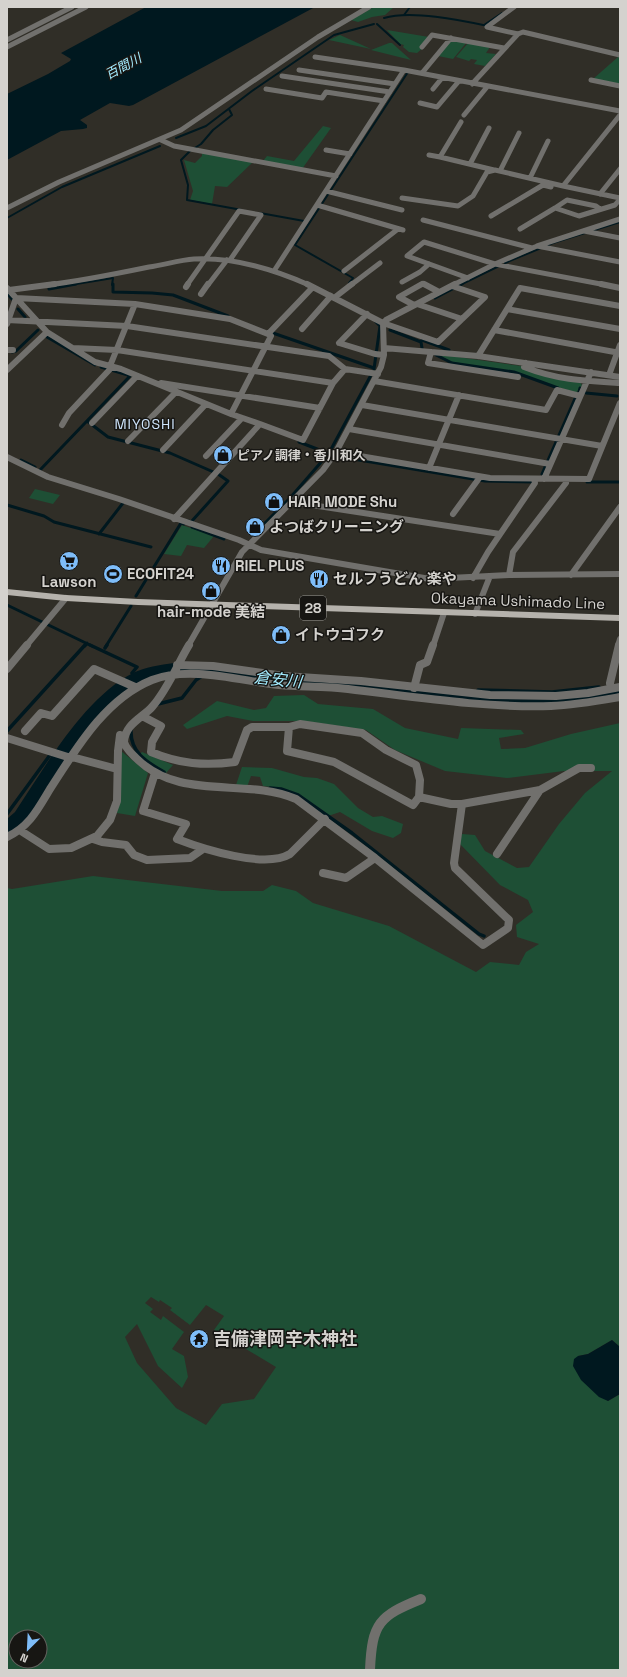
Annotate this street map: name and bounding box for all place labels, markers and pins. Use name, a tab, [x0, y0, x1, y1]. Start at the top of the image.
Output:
shop icon: ピアノ調律・香川和久	[212, 444, 234, 466]
place label: ピアノ調律・香川和久	[237, 447, 366, 464]
shop icon: HAIR MODE Shu	[263, 491, 285, 513]
place label: HAIR MODE Shu	[288, 492, 397, 511]
shop icon: よつばクリーニング	[244, 516, 266, 538]
place label: よつばクリーニング	[269, 517, 404, 536]
supermarket icon: Lawson	[58, 550, 80, 572]
restaurant icon: RIEL PLUS	[210, 555, 232, 577]
place label: RIEL PLUS	[235, 556, 304, 575]
sports icon: ECOFIT24	[102, 563, 124, 585]
place label: ECOFIT24	[127, 564, 195, 583]
restaurant icon: セルフうどん 楽や	[308, 568, 330, 590]
place label: セルフうどん 楽や	[333, 569, 457, 588]
place label: Lawson	[42, 572, 96, 591]
shop icon: hair-mode 美結	[200, 580, 222, 602]
place label: hair-mode 美結	[157, 602, 265, 621]
shop icon: イトウゴフク	[270, 624, 292, 646]
place label: イトウゴフク	[295, 625, 385, 644]
place label: 吉備津岡辛木神社	[213, 1327, 357, 1350]
temple icon: 吉備津岡辛木神社	[188, 1328, 210, 1350]

